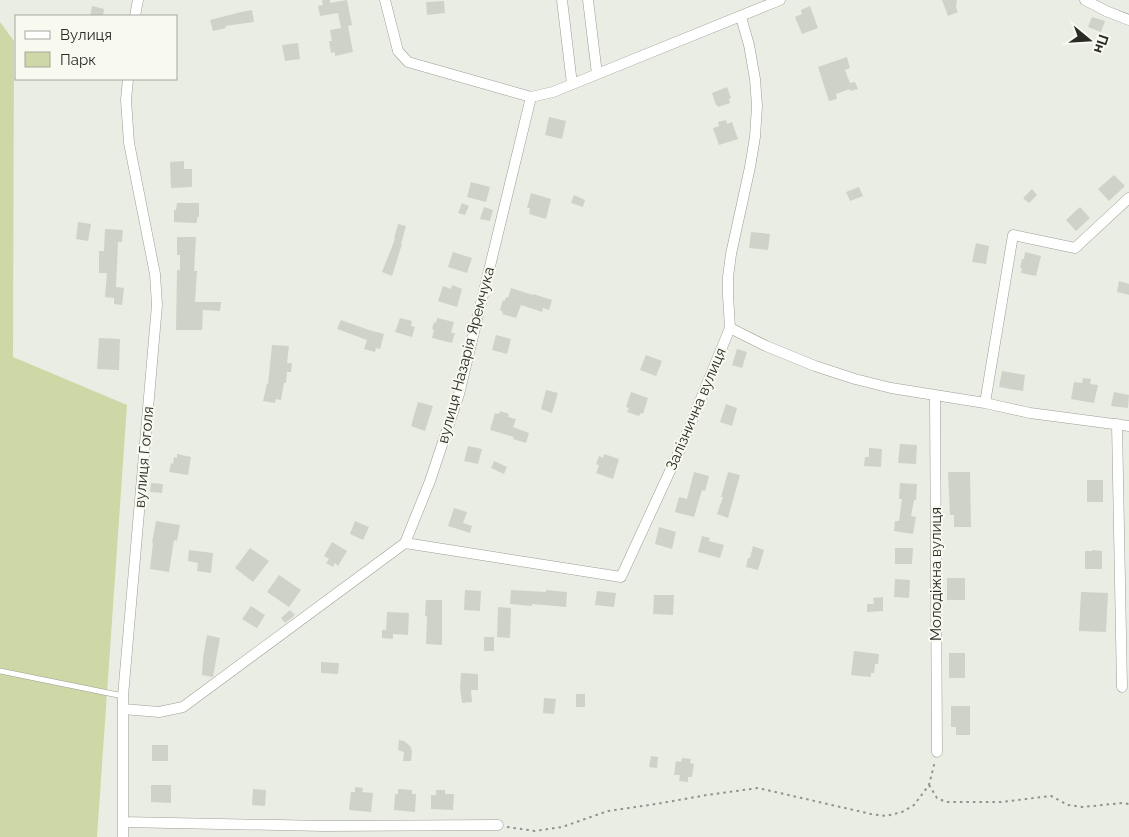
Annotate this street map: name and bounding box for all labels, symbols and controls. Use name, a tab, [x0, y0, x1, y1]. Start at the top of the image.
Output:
legend	[15, 15, 178, 80]
north arrow	[1064, 15, 1114, 65]
text: Вулиця	[60, 26, 112, 44]
text: Пн	[1091, 33, 1112, 55]
text: Парк	[60, 51, 96, 69]
street label: вулиця Назарія Яремчука	[434, 265, 498, 445]
street label: Залізнична вулиця	[662, 345, 730, 473]
street label: вулиця Гоголя	[131, 405, 157, 509]
street label: Молодіжна вулиця	[927, 507, 945, 641]

